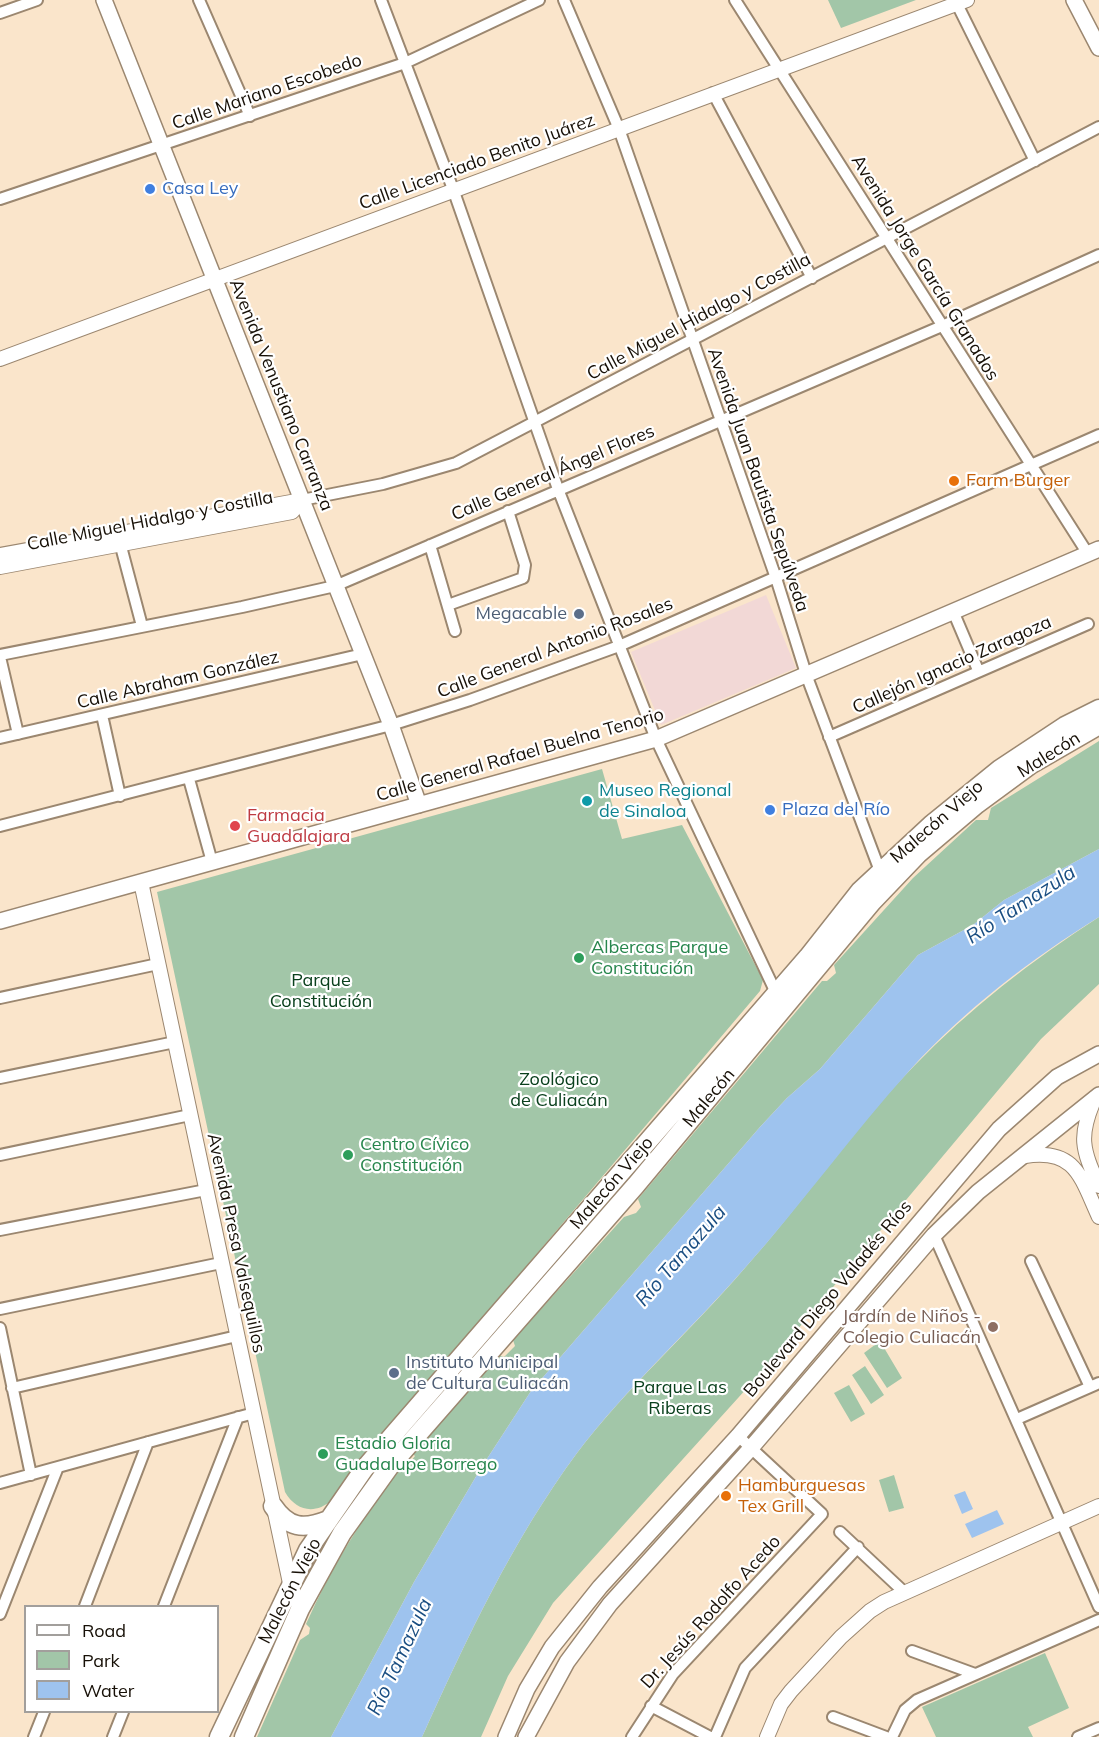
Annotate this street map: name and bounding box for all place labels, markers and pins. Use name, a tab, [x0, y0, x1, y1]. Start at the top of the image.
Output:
place label: Casa Ley	[162, 178, 238, 200]
marker: Casa Ley	[143, 182, 157, 196]
place label: Farm Burger	[966, 470, 1070, 492]
marker: Farm Burger	[947, 474, 961, 488]
place label: Megacable	[476, 603, 567, 625]
marker: Megacable	[572, 607, 586, 621]
place label: Museo Regional de Sinaloa	[599, 780, 732, 822]
marker: Museo Regional de Sinaloa	[580, 794, 594, 808]
place label: Plaza del Río	[782, 799, 890, 821]
marker: Plaza del Río	[763, 803, 777, 817]
place label: Farmacia Guadalajara	[247, 805, 350, 848]
marker: Farmacia Guadalajara	[228, 819, 242, 833]
place label: Albercas Parque Constitución	[591, 937, 728, 980]
marker: Albercas Parque Constitución	[572, 951, 586, 965]
place label: Centro Cívico Constitución	[360, 1134, 469, 1176]
marker: Centro Cívico Constitución	[341, 1148, 355, 1162]
place label: Jardín de Niños - Colegio Culiacán	[842, 1306, 981, 1348]
marker: Jardín de Niños - Colegio Culiacán	[986, 1320, 1000, 1334]
place label: Instituto Municipal de Cultura Culiacán	[406, 1352, 569, 1394]
marker: Instituto Municipal de Cultura Culiacán	[387, 1366, 401, 1380]
place label: Estadio Gloria Guadalupe Borrego	[335, 1433, 497, 1476]
marker: Estadio Gloria Guadalupe Borrego	[316, 1447, 330, 1461]
place label: Hamburguesas Tex Grill	[738, 1475, 866, 1518]
marker: Hamburguesas Tex Grill	[719, 1489, 733, 1503]

